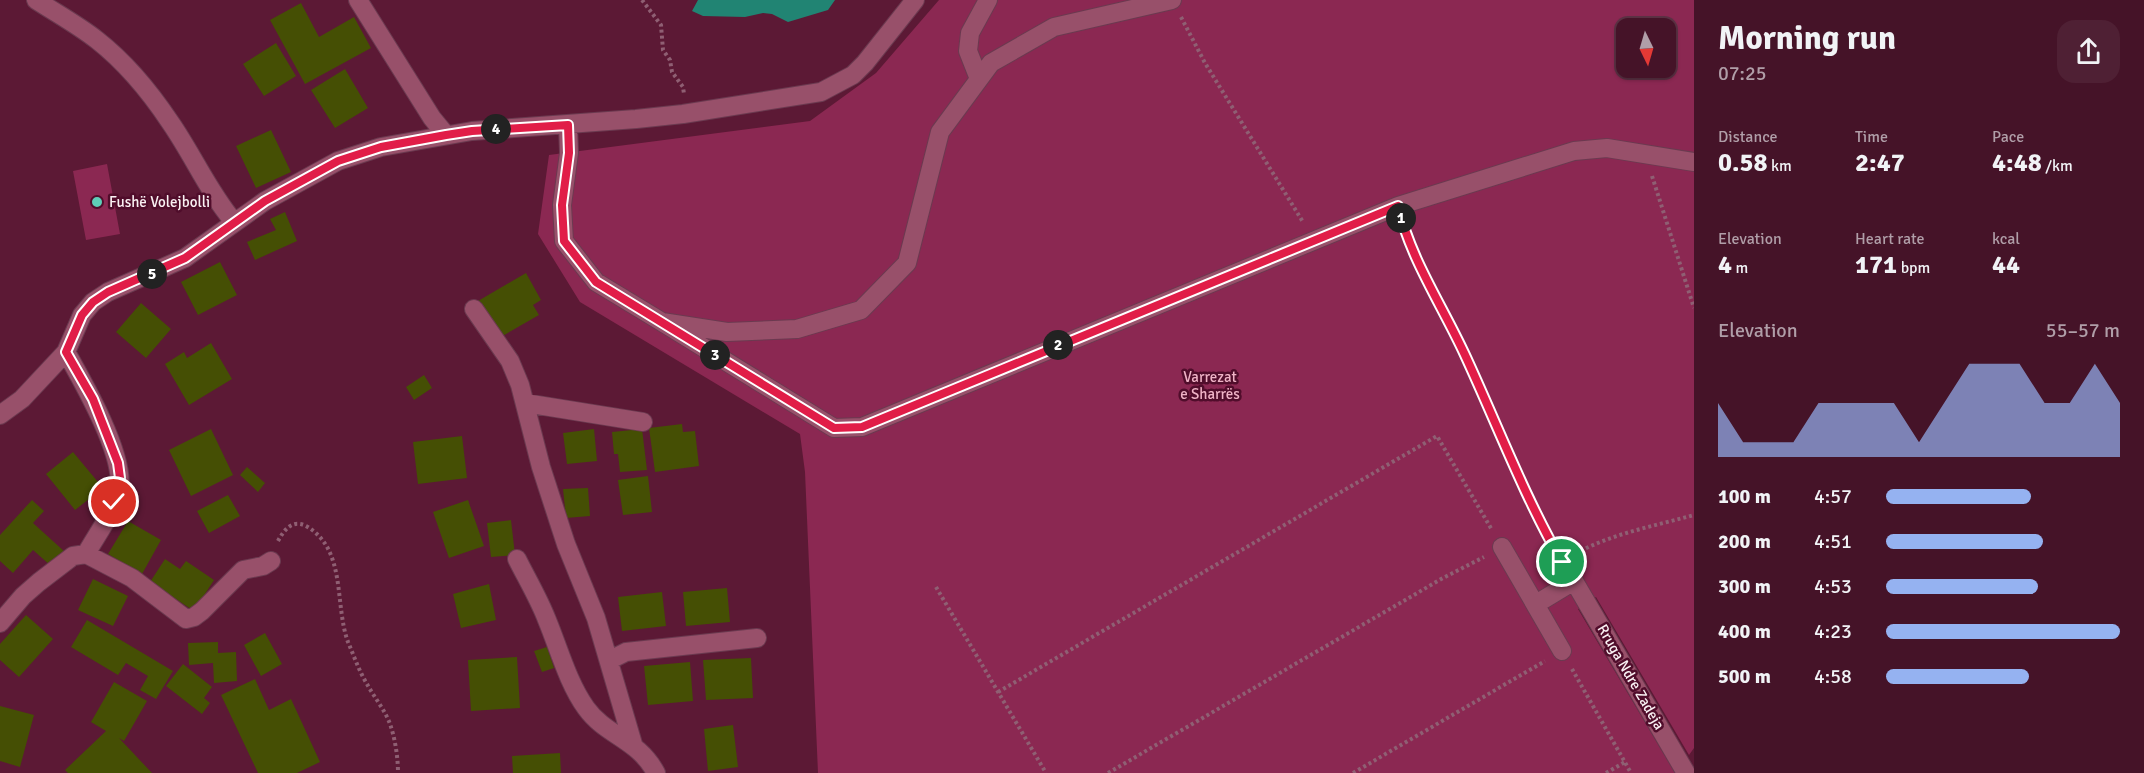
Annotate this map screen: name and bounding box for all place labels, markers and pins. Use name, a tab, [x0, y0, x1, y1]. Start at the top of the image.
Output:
pin: 4	[481, 114, 511, 144]
place label: Fushë Volejbolli	[109, 193, 210, 211]
marker: Fushë Volejbolli	[90, 195, 104, 209]
pin: 1	[1386, 203, 1416, 233]
pin: 5	[137, 259, 167, 289]
pin: 2	[1043, 330, 1073, 360]
pin: 3	[700, 340, 730, 370]
pin	[88, 476, 139, 527]
pin	[1536, 536, 1587, 587]

